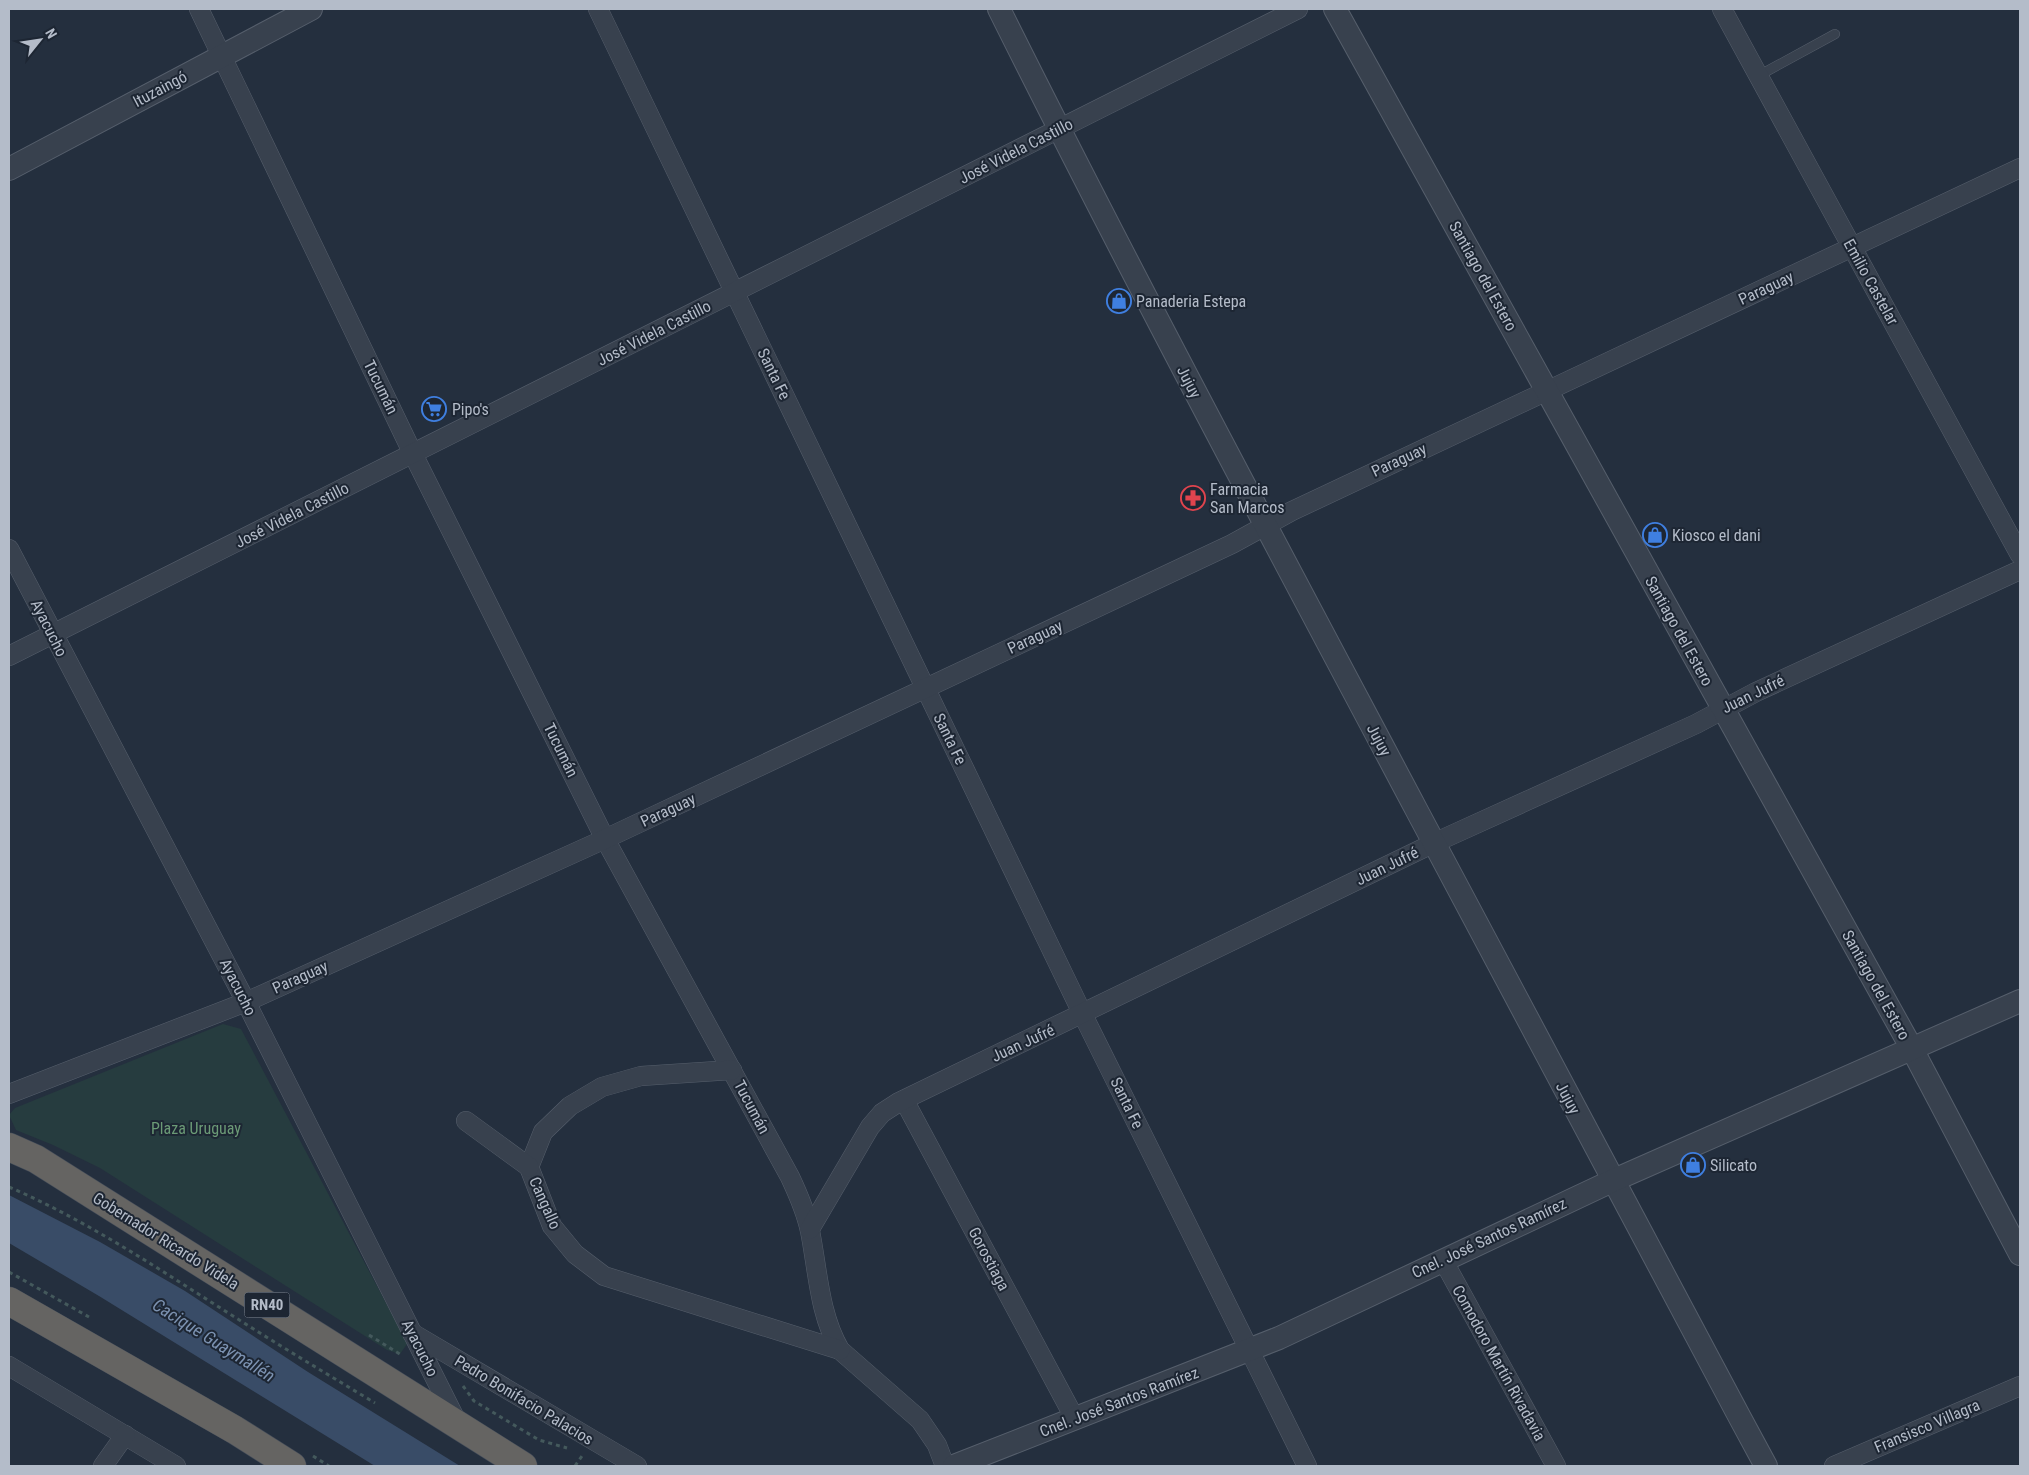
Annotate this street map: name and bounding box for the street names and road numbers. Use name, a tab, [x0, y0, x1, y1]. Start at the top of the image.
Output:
street label: Ituzaingó	[130, 67, 190, 111]
street label: José Videla Castillo	[956, 114, 1076, 188]
street label: Santiago del Estero	[1445, 218, 1521, 334]
street label: Emilio Castelar	[1840, 236, 1902, 328]
street label: Paraguay	[1735, 267, 1797, 309]
street label: José Videla Castillo	[594, 296, 714, 370]
street label: Santa Fe	[753, 345, 795, 403]
street label: Tucumán	[360, 357, 402, 417]
street label: Jujuy	[1173, 363, 1205, 402]
street label: Paraguay	[1368, 439, 1430, 481]
street label: José Videla Castillo	[232, 478, 352, 552]
street label: Santiago del Estero	[1641, 573, 1717, 689]
street label: Ayacucho	[27, 596, 71, 660]
street label: Paraguay	[1004, 616, 1066, 658]
street label: Juan Jufré	[1719, 671, 1787, 717]
street label: Santa Fe	[929, 710, 971, 768]
street label: Tucumán	[540, 720, 582, 780]
street label: Jujuy	[1363, 721, 1395, 760]
street label: Paraguay	[637, 789, 699, 831]
street label: Juan Jufré	[1353, 843, 1421, 889]
street label: Santiago del Estero	[1838, 927, 1914, 1043]
street label: Ayacucho	[216, 955, 260, 1019]
street label: Paraguay	[269, 956, 331, 998]
street label: Juan Jufré	[988, 1020, 1058, 1066]
street label: Santa Fe	[1106, 1074, 1148, 1132]
street label: Tucumán	[730, 1077, 774, 1137]
street label: Jujuy	[1552, 1079, 1584, 1118]
street label: Cangallo	[525, 1174, 565, 1232]
street label: Gobernador Ricardo Videla	[89, 1188, 243, 1294]
street label: Cnel. José Santos Ramírez	[1409, 1194, 1569, 1282]
street label: Gorostiaga	[964, 1224, 1014, 1294]
street label: Comodoro Martín Rivadavia	[1448, 1282, 1550, 1444]
road number: RN40	[244, 1292, 290, 1318]
street label: Ayacucho	[398, 1316, 442, 1380]
street label: Pedro Bonifacio Palacios	[451, 1351, 597, 1449]
street label: Cnel. José Santos Ramírez	[1037, 1363, 1201, 1441]
street label: Fransisco Villagra	[1871, 1395, 1983, 1457]

